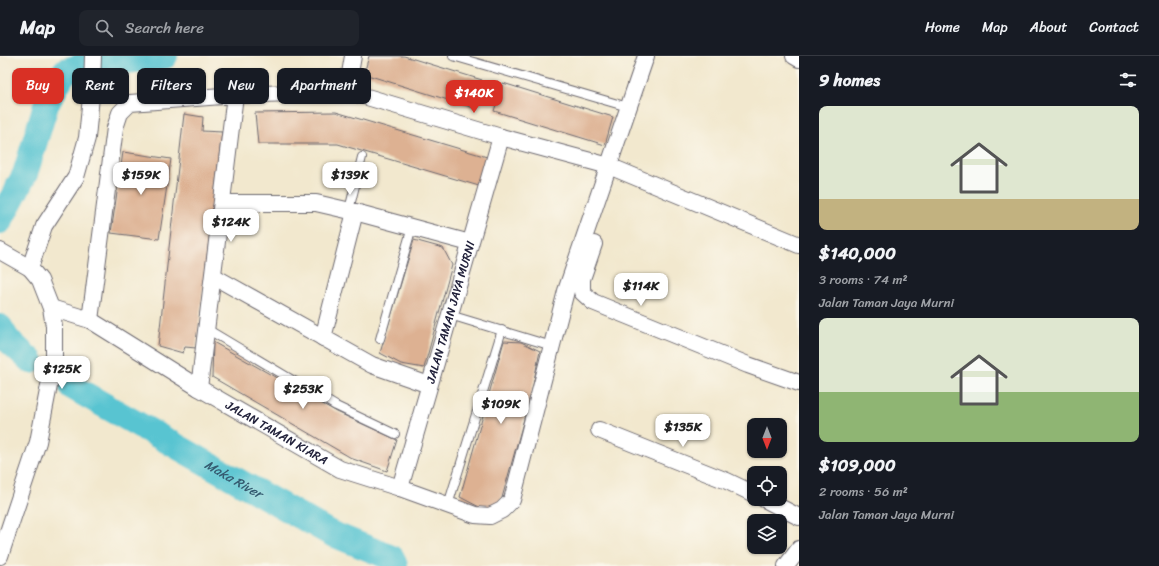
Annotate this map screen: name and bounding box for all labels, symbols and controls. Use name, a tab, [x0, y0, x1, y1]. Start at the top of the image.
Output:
search box	[79, 10, 359, 46]
text: Map	[20, 11, 55, 44]
text: Search here	[125, 15, 204, 41]
text: Home	[925, 15, 960, 40]
text: Map	[982, 15, 1008, 40]
text: About	[1030, 15, 1067, 40]
text: Contact	[1089, 15, 1139, 40]
icon: search	[93, 17, 115, 39]
text: 9 homes	[819, 65, 880, 95]
chip: Buy	[12, 68, 64, 104]
chip: Rent	[72, 68, 129, 104]
chip: Filters	[137, 68, 206, 104]
chip: New	[214, 68, 269, 104]
chip: Apartment	[277, 68, 371, 104]
icon: filters	[1117, 69, 1139, 91]
pin: $140K	[446, 80, 502, 114]
text: $140K	[455, 81, 493, 104]
icon: home	[943, 132, 1015, 204]
pin: $159K	[113, 162, 169, 196]
pin: $139K	[322, 162, 378, 196]
text: $159K	[122, 163, 160, 186]
text: $139K	[331, 163, 369, 186]
pin: $124K	[203, 209, 259, 243]
text: $124K	[212, 210, 250, 233]
street label: JALAN TAMAN JAYA MURNI	[419, 238, 482, 387]
text: $140,000	[819, 238, 896, 268]
text: 3 rooms · 74 m²	[819, 268, 908, 291]
pin: $114K	[613, 273, 669, 307]
text: $114K	[623, 274, 659, 297]
text: Jalan Taman Jaya Murni	[819, 291, 954, 314]
icon: home	[943, 344, 1015, 416]
pin: $125K	[34, 356, 90, 390]
text: $125K	[43, 357, 81, 380]
pin: $253K	[275, 376, 331, 410]
text: $253K	[283, 377, 323, 400]
pin: $109K	[473, 391, 529, 425]
text: $109K	[482, 392, 520, 415]
street label: JALAN TAMAN KIARA	[221, 394, 332, 471]
pin: $135K	[655, 414, 711, 448]
text: $135K	[664, 415, 702, 438]
north arrow	[747, 418, 787, 458]
map controls	[747, 418, 787, 554]
text: $109,000	[819, 450, 896, 480]
water label: Maka River	[201, 453, 270, 506]
button: locate	[747, 466, 787, 506]
text: 2 rooms · 56 m²	[819, 480, 908, 503]
text: Jalan Taman Jaya Murni	[819, 503, 954, 526]
button: layers	[747, 514, 787, 554]

